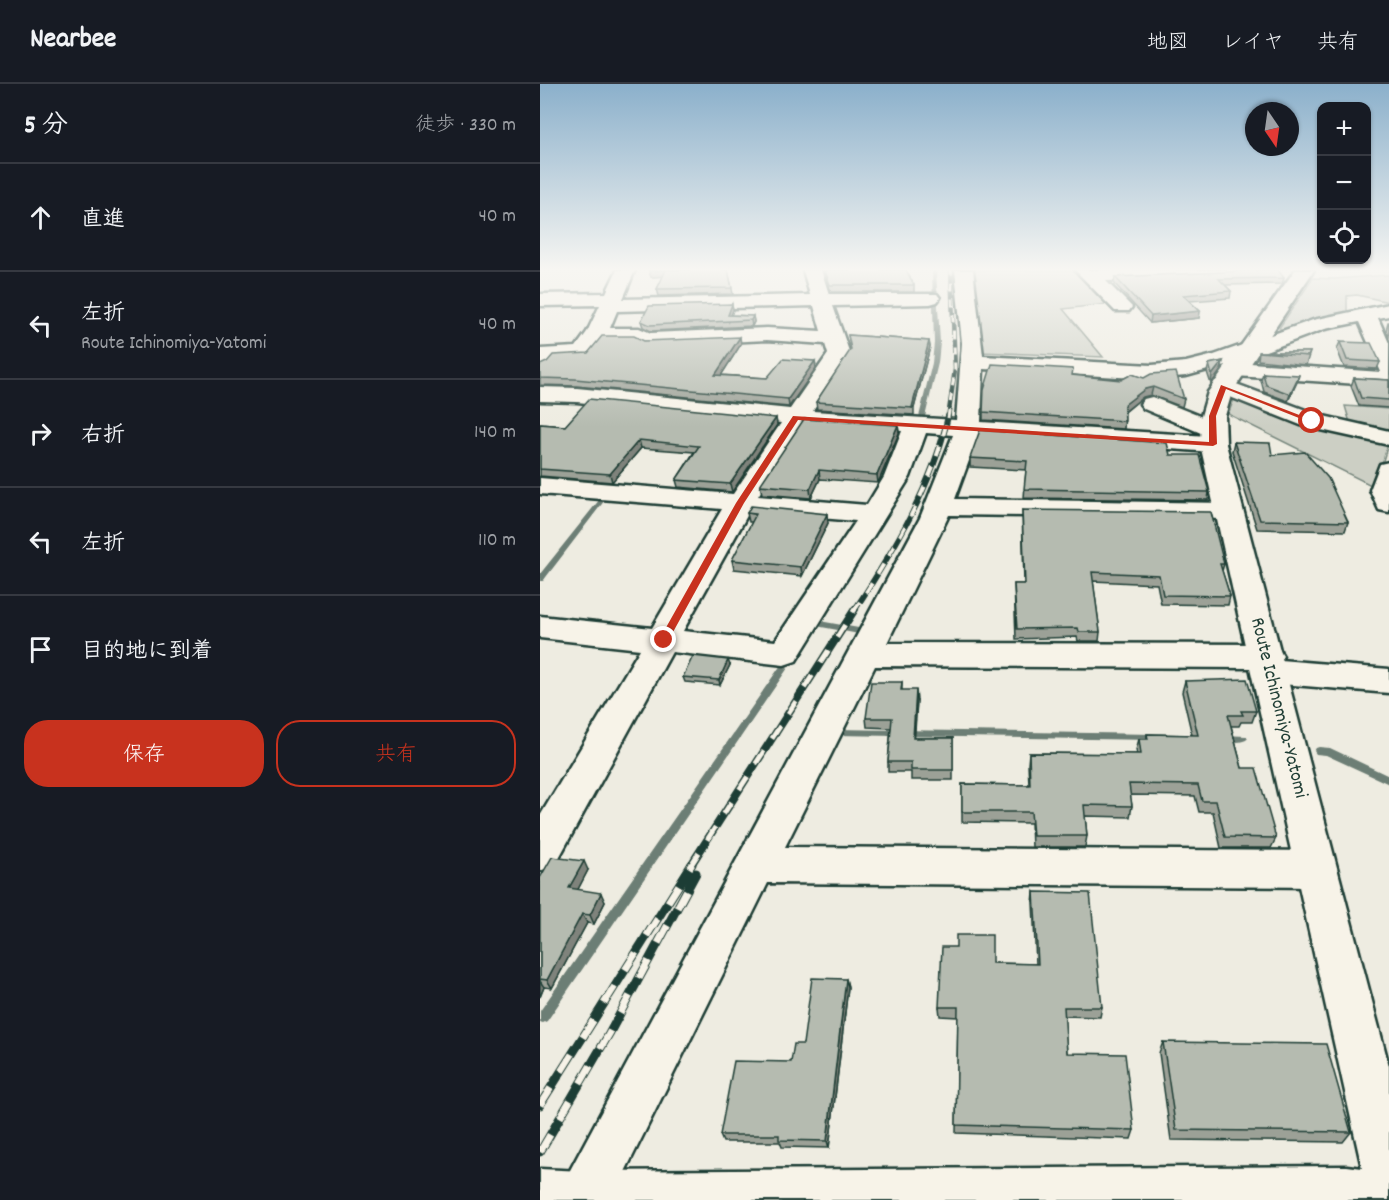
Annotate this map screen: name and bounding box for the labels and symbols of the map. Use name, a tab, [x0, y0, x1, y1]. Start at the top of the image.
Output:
north arrow	[1245, 102, 1299, 156]
route start	[1298, 407, 1324, 433]
street label: Route Ichinomiya-Yatomi	[1242, 615, 1314, 802]
route end	[650, 626, 676, 652]

